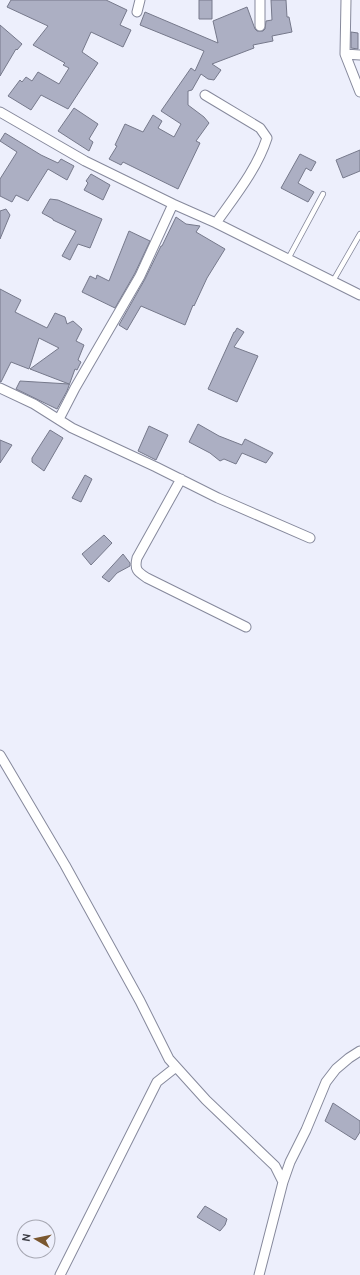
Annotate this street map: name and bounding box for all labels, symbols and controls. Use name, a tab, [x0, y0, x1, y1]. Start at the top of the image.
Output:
north arrow	[16, 1219, 56, 1259]
text: N	[19, 1232, 34, 1242]

